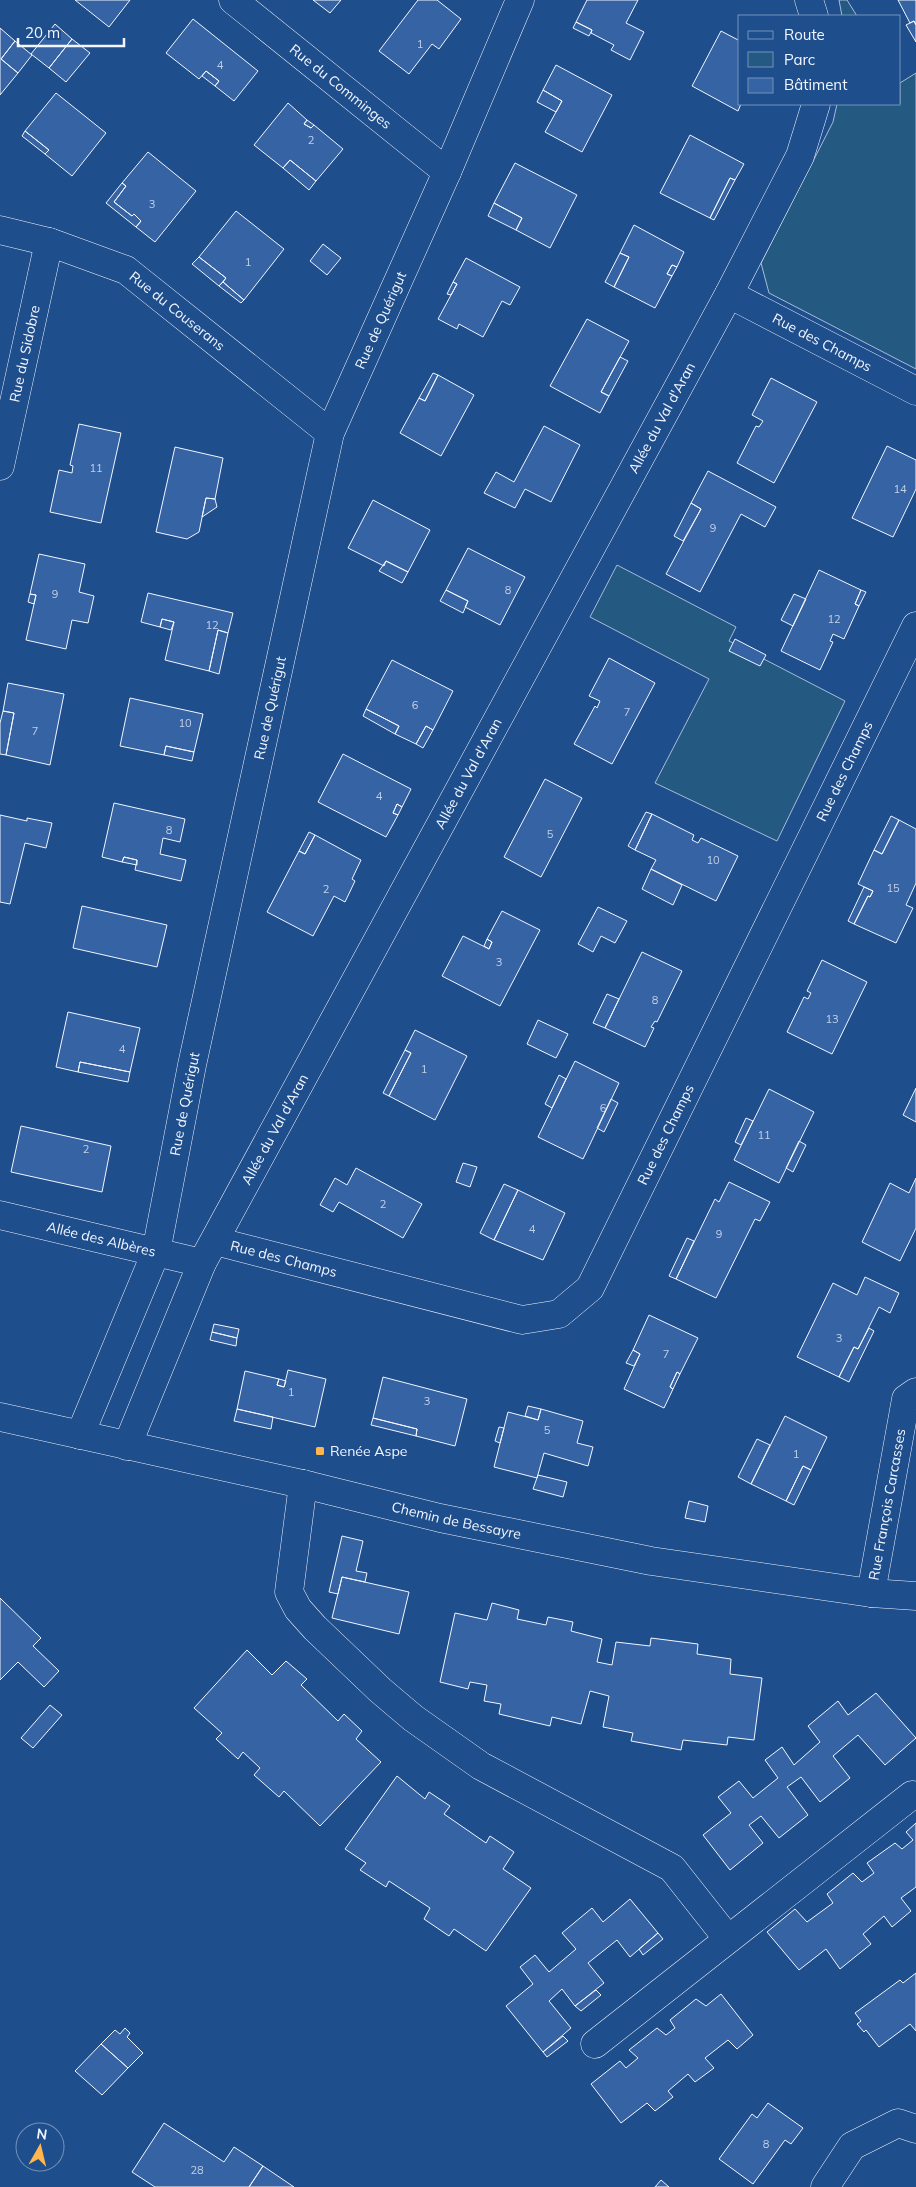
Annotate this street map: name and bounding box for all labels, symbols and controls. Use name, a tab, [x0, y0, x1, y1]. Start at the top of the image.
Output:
scale bar	[18, 15, 124, 47]
legend	[738, 15, 901, 105]
text: 20 m	[25, 23, 60, 42]
text: Route	[784, 25, 825, 44]
house number: 1	[417, 37, 423, 51]
street label: Rue du Comminges	[286, 40, 395, 133]
text: Parc	[784, 50, 815, 69]
house number: 4	[217, 58, 224, 72]
text: Bâtiment	[784, 75, 847, 94]
house number: 2	[308, 133, 315, 147]
house number: 3	[149, 197, 155, 211]
house number: 1	[245, 255, 251, 269]
street label: Rue du Couserans	[126, 267, 229, 355]
street label: Rue de Quérigut	[351, 269, 410, 372]
street label: Rue du Sidobre	[5, 304, 44, 404]
street label: Rue des Champs	[769, 309, 875, 376]
street label: Allée du Val d'Aran	[624, 359, 699, 476]
house number: 11	[89, 461, 103, 475]
house number: 14	[893, 482, 907, 496]
house number: 9	[710, 521, 716, 535]
house number: 8	[505, 583, 512, 597]
house number: 9	[52, 587, 58, 601]
house number: 12	[827, 612, 841, 626]
house number: 12	[205, 618, 219, 632]
street label: Rue de Quérigut	[250, 655, 290, 761]
house number: 6	[412, 698, 419, 712]
house number: 7	[624, 705, 630, 719]
street label: Allée du Val d'Aran	[431, 715, 506, 832]
house number: 10	[178, 716, 192, 730]
street label: Rue des Champs	[812, 718, 877, 824]
house number: 7	[32, 724, 38, 738]
house number: 4	[376, 789, 383, 803]
house number: 8	[166, 823, 173, 837]
house number: 5	[547, 827, 554, 841]
house number: 10	[706, 853, 720, 867]
house number: 15	[886, 881, 900, 895]
house number: 2	[323, 882, 330, 896]
house number: 3	[496, 955, 502, 969]
house number: 8	[652, 993, 659, 1007]
house number: 13	[825, 1012, 839, 1026]
house number: 4	[119, 1042, 126, 1056]
street label: Rue de Quérigut	[166, 1050, 204, 1157]
house number: 1	[421, 1062, 427, 1076]
street label: Allée du Val d'Aran	[237, 1071, 312, 1188]
street label: Rue des Champs	[633, 1081, 698, 1188]
house number: 6	[600, 1101, 607, 1115]
house number: 11	[757, 1128, 771, 1142]
house number: 2	[83, 1142, 90, 1156]
house number: 2	[380, 1197, 387, 1211]
street label: Allée des Albères	[45, 1217, 158, 1261]
house number: 4	[529, 1222, 536, 1236]
house number: 9	[716, 1227, 722, 1241]
street label: Rue des Champs	[228, 1236, 339, 1281]
house number: 3	[836, 1331, 842, 1345]
house number: 7	[663, 1347, 669, 1361]
house number: 1	[288, 1385, 294, 1399]
house number: 3	[424, 1394, 430, 1408]
house number: 5	[544, 1423, 551, 1437]
street label: Rue François Carcasses	[864, 1427, 909, 1582]
place label: Renée Aspe	[330, 1442, 407, 1460]
marker: Renée Aspe	[314, 1445, 326, 1457]
house number: 1	[793, 1447, 799, 1461]
street label: Chemin de Bessayre	[390, 1497, 523, 1543]
north arrow	[15, 2122, 65, 2172]
text: N	[35, 2124, 48, 2144]
house number: 8	[763, 2137, 770, 2151]
house number: 28	[190, 2163, 204, 2177]

